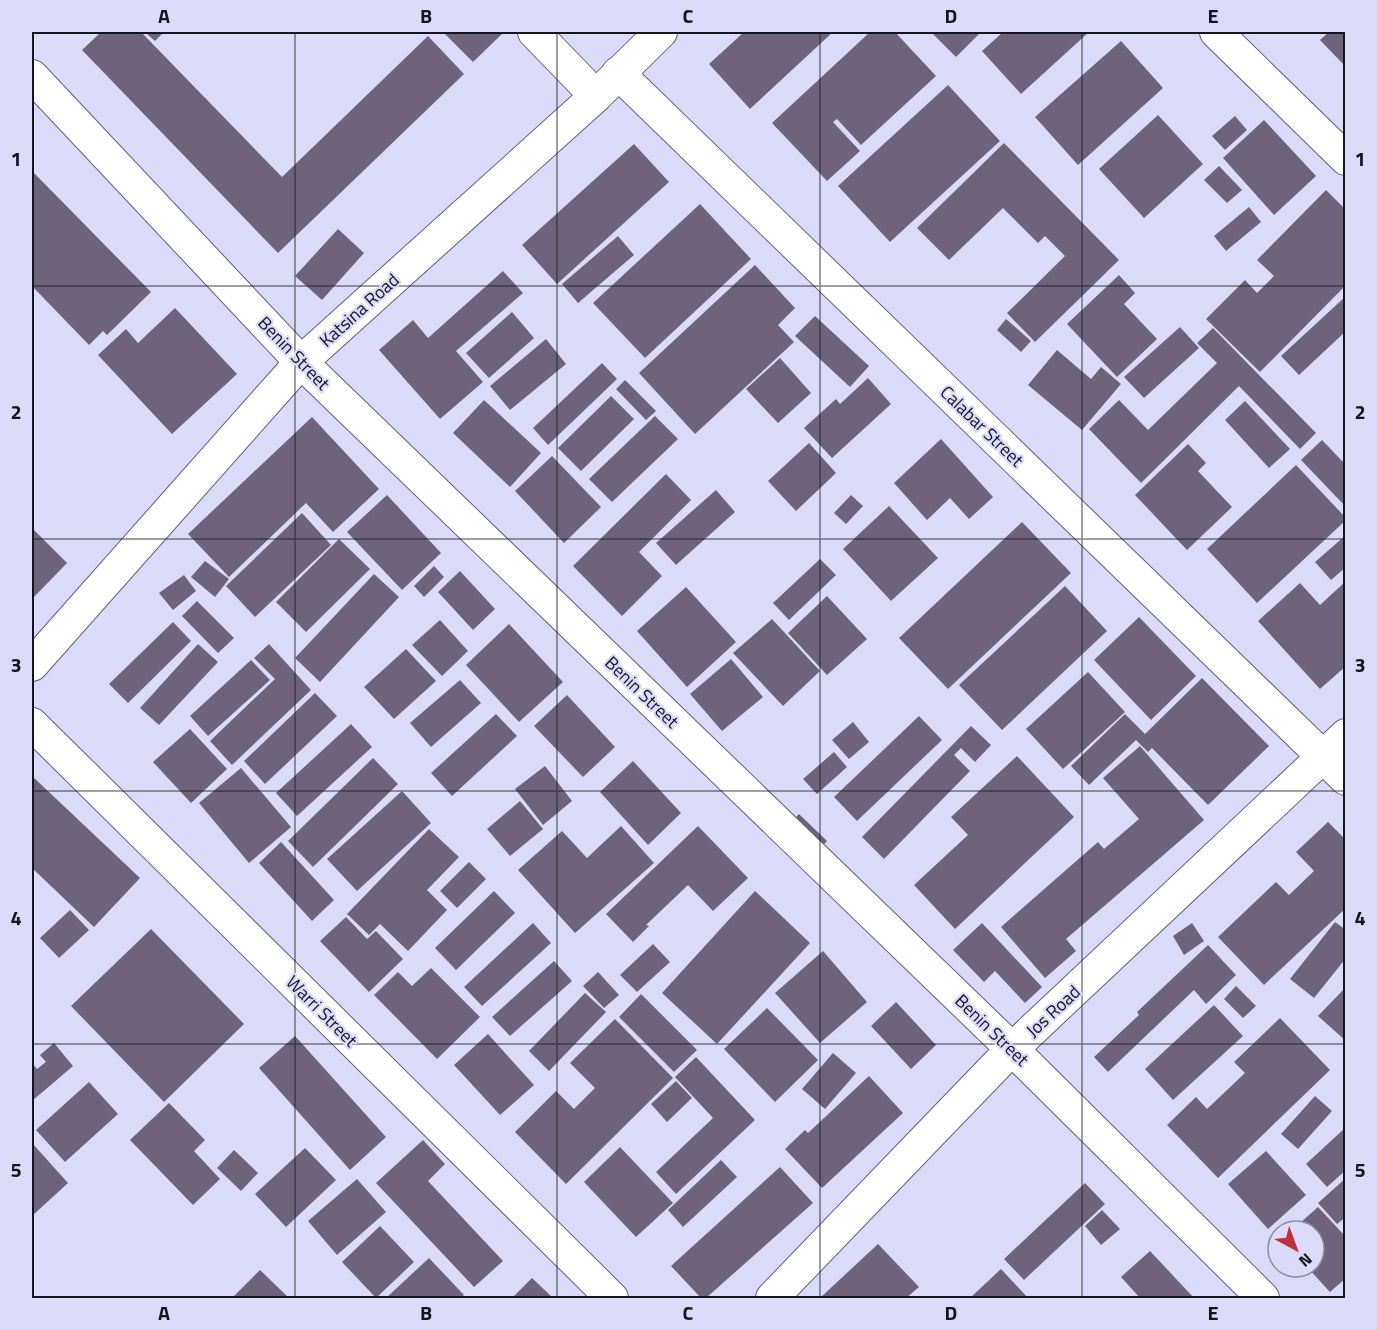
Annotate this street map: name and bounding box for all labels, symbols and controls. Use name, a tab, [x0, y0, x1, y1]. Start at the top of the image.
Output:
text: A	[158, 0, 170, 31]
text: B	[420, 0, 432, 31]
text: C	[683, 0, 694, 31]
text: D	[945, 0, 957, 31]
text: E	[1207, 0, 1219, 31]
text: 1	[10, 143, 22, 174]
text: 1	[1354, 143, 1366, 174]
street label: Katsina Road	[313, 267, 405, 353]
street label: Benin Street	[252, 310, 337, 397]
street label: Calabar Street	[934, 379, 1030, 473]
text: 2	[10, 396, 22, 427]
text: 2	[1354, 396, 1366, 427]
text: 3	[10, 649, 22, 680]
text: 3	[1354, 649, 1366, 680]
street label: Benin Street	[599, 650, 686, 735]
text: 4	[10, 902, 22, 933]
text: 4	[1354, 902, 1366, 933]
street label: Warri Street	[280, 969, 364, 1053]
street label: Jos Road	[1020, 979, 1086, 1043]
street label: Benin Street	[949, 988, 1036, 1073]
text: 5	[10, 1154, 22, 1185]
text: 5	[1354, 1154, 1366, 1185]
north arrow	[1266, 1219, 1326, 1279]
text: N	[1294, 1248, 1318, 1273]
text: A	[158, 1297, 170, 1328]
text: B	[420, 1297, 432, 1328]
text: C	[683, 1297, 694, 1328]
text: D	[945, 1297, 957, 1328]
text: E	[1207, 1297, 1219, 1328]

